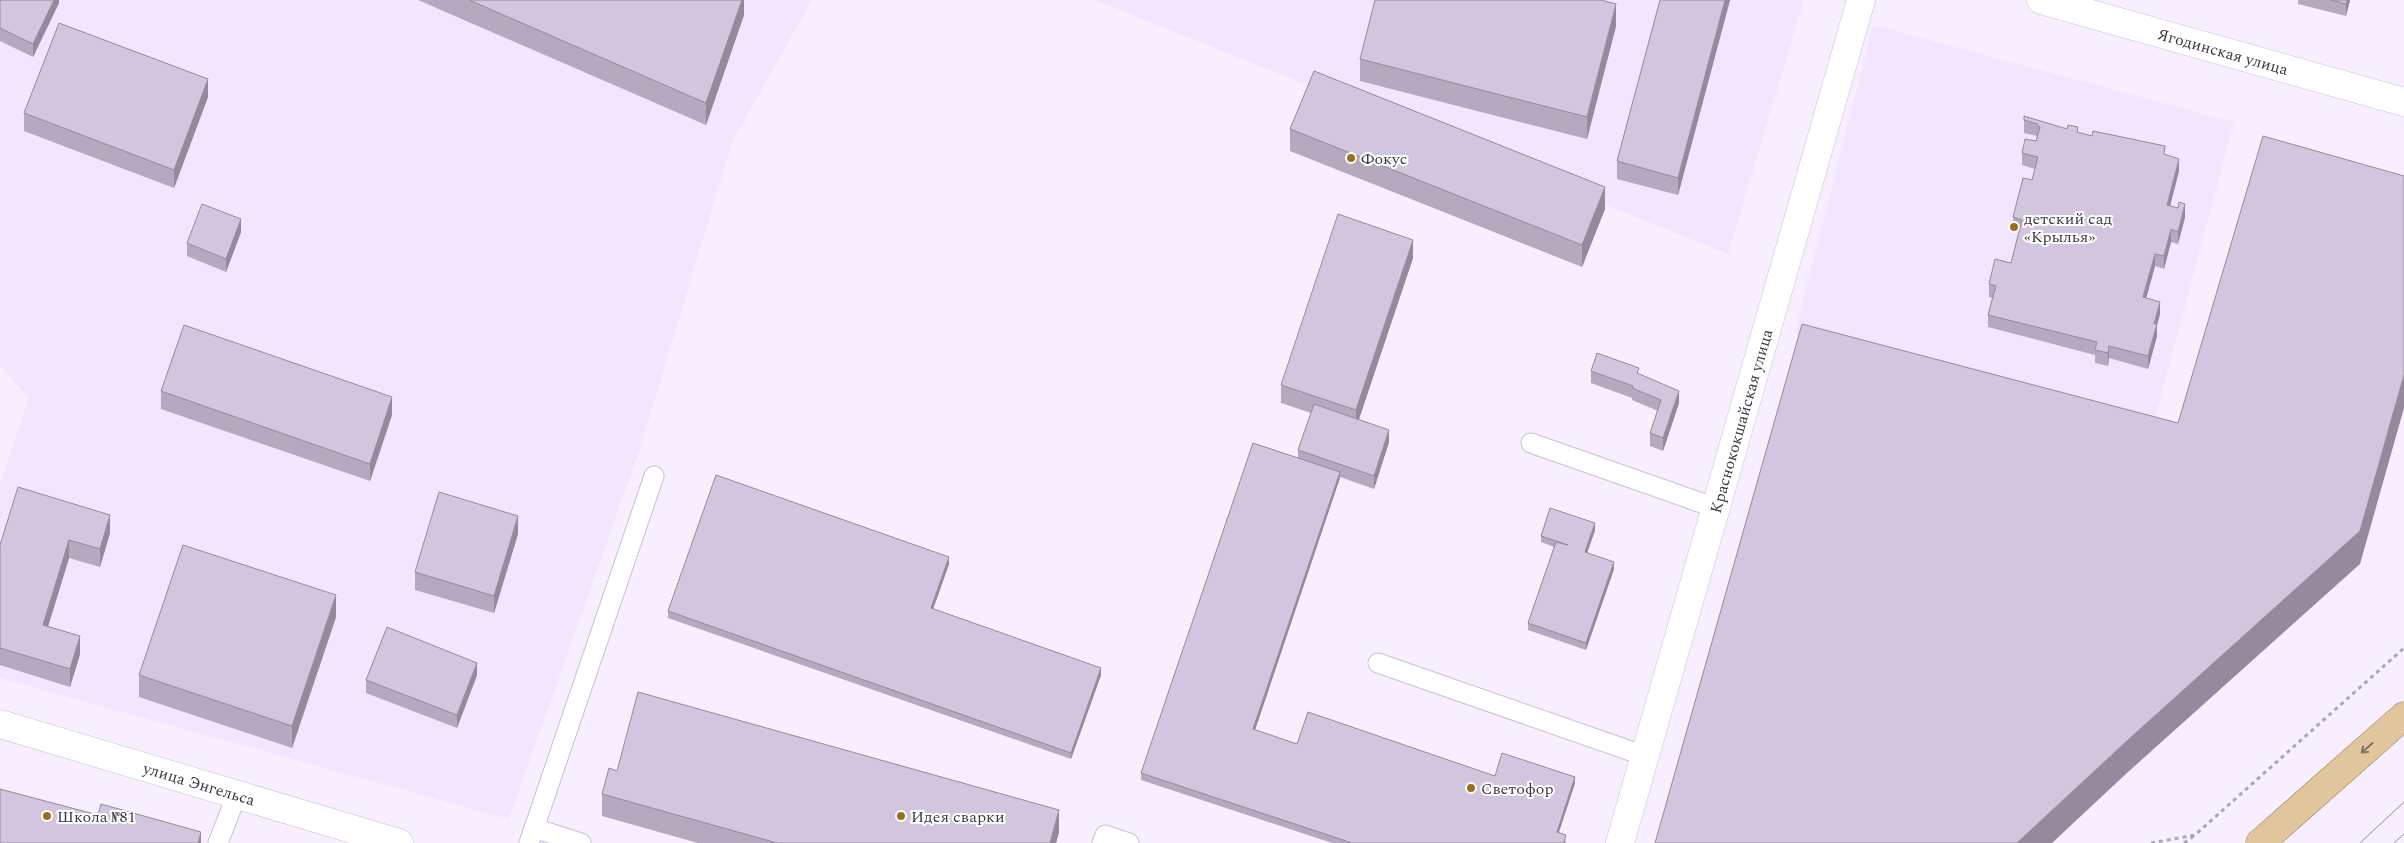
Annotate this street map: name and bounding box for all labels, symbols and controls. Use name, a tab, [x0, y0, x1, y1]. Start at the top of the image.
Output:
street label: Ягодинская улица	[2155, 22, 2291, 82]
place label: Фокус	[1361, 147, 1407, 171]
marker: Фокус	[1345, 152, 1357, 164]
place label: детский сад «Крылья»	[2024, 207, 2112, 249]
marker: детский сад «Крылья»	[2008, 221, 2020, 233]
street label: Краснококшайская улица	[1704, 326, 1779, 516]
one-way arrow	[2361, 742, 2374, 754]
street label: улица Энгельса	[139, 756, 258, 812]
place label: Светофор	[1481, 777, 1554, 801]
marker: Светофор	[1465, 782, 1477, 794]
place label: Школа №81	[57, 805, 136, 829]
place label: Идея сварки	[911, 805, 1005, 829]
marker: Школа №81	[41, 810, 53, 822]
marker: Идея сварки	[895, 810, 907, 822]

